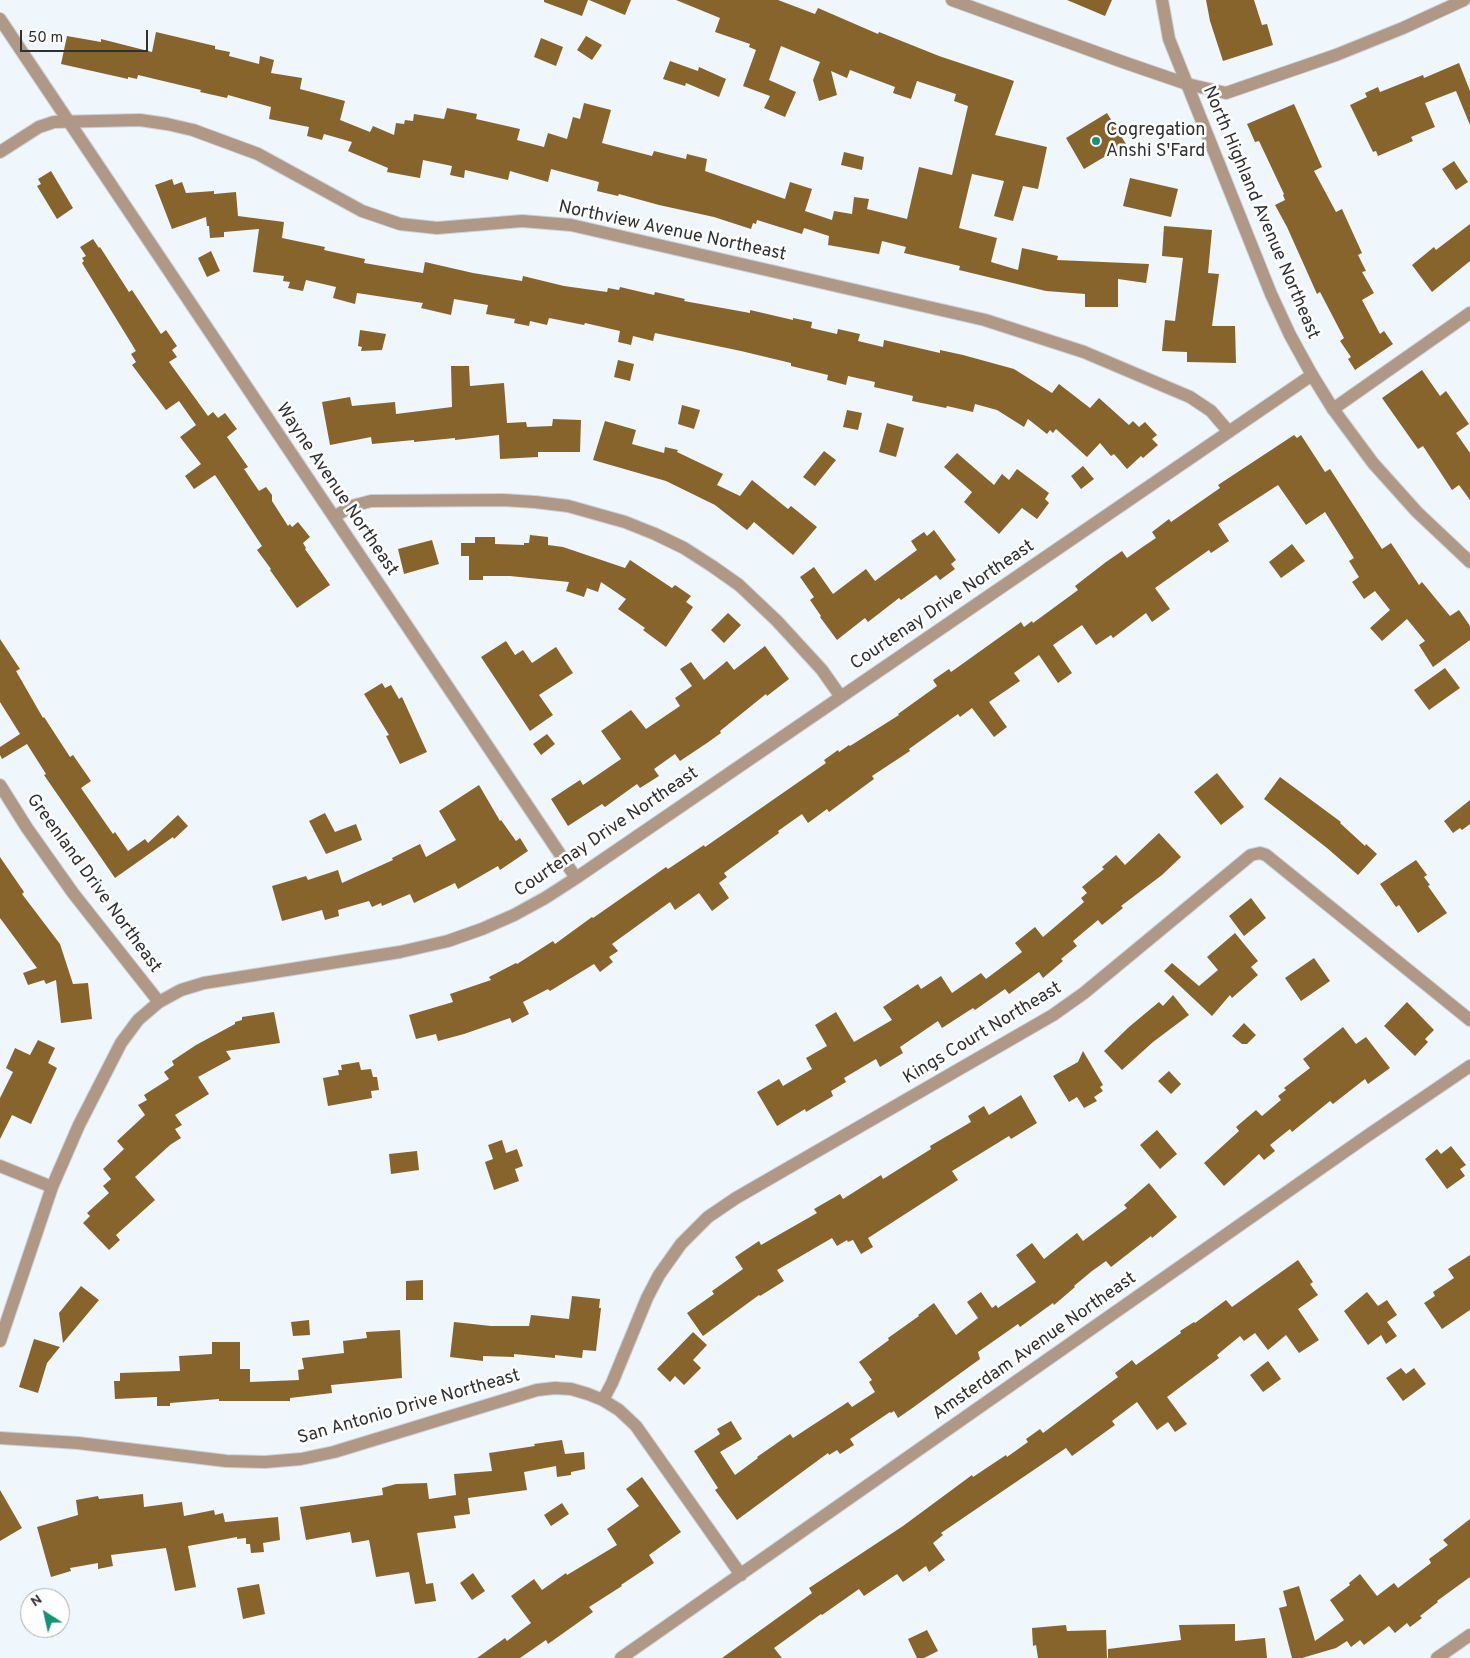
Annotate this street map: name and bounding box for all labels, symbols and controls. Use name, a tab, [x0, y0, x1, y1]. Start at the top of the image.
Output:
scale bar	[22, 20, 150, 52]
text: 50 m	[28, 29, 63, 48]
street label: North Highland Avenue Northeast	[1197, 83, 1323, 343]
place label: Cogregation Anshi S'Fard	[1106, 120, 1205, 162]
marker: Cogregation Anshi S'Fard	[1090, 135, 1102, 147]
street label: Northview Avenue Northeast	[556, 197, 788, 267]
street label: Wayne Avenue Northeast	[270, 400, 402, 580]
street label: Courtenay Drive Northeast	[847, 536, 1039, 676]
street label: Courtenay Drive Northeast	[511, 763, 703, 903]
street label: Greenland Drive Northeast	[21, 790, 165, 978]
street label: Kings Court Northeast	[900, 978, 1066, 1090]
street label: Amsterdam Avenue Northeast	[929, 1268, 1141, 1426]
street label: San Antonio Drive Northeast	[295, 1366, 523, 1450]
north arrow	[20, 1588, 70, 1638]
text: N	[28, 1591, 46, 1611]

